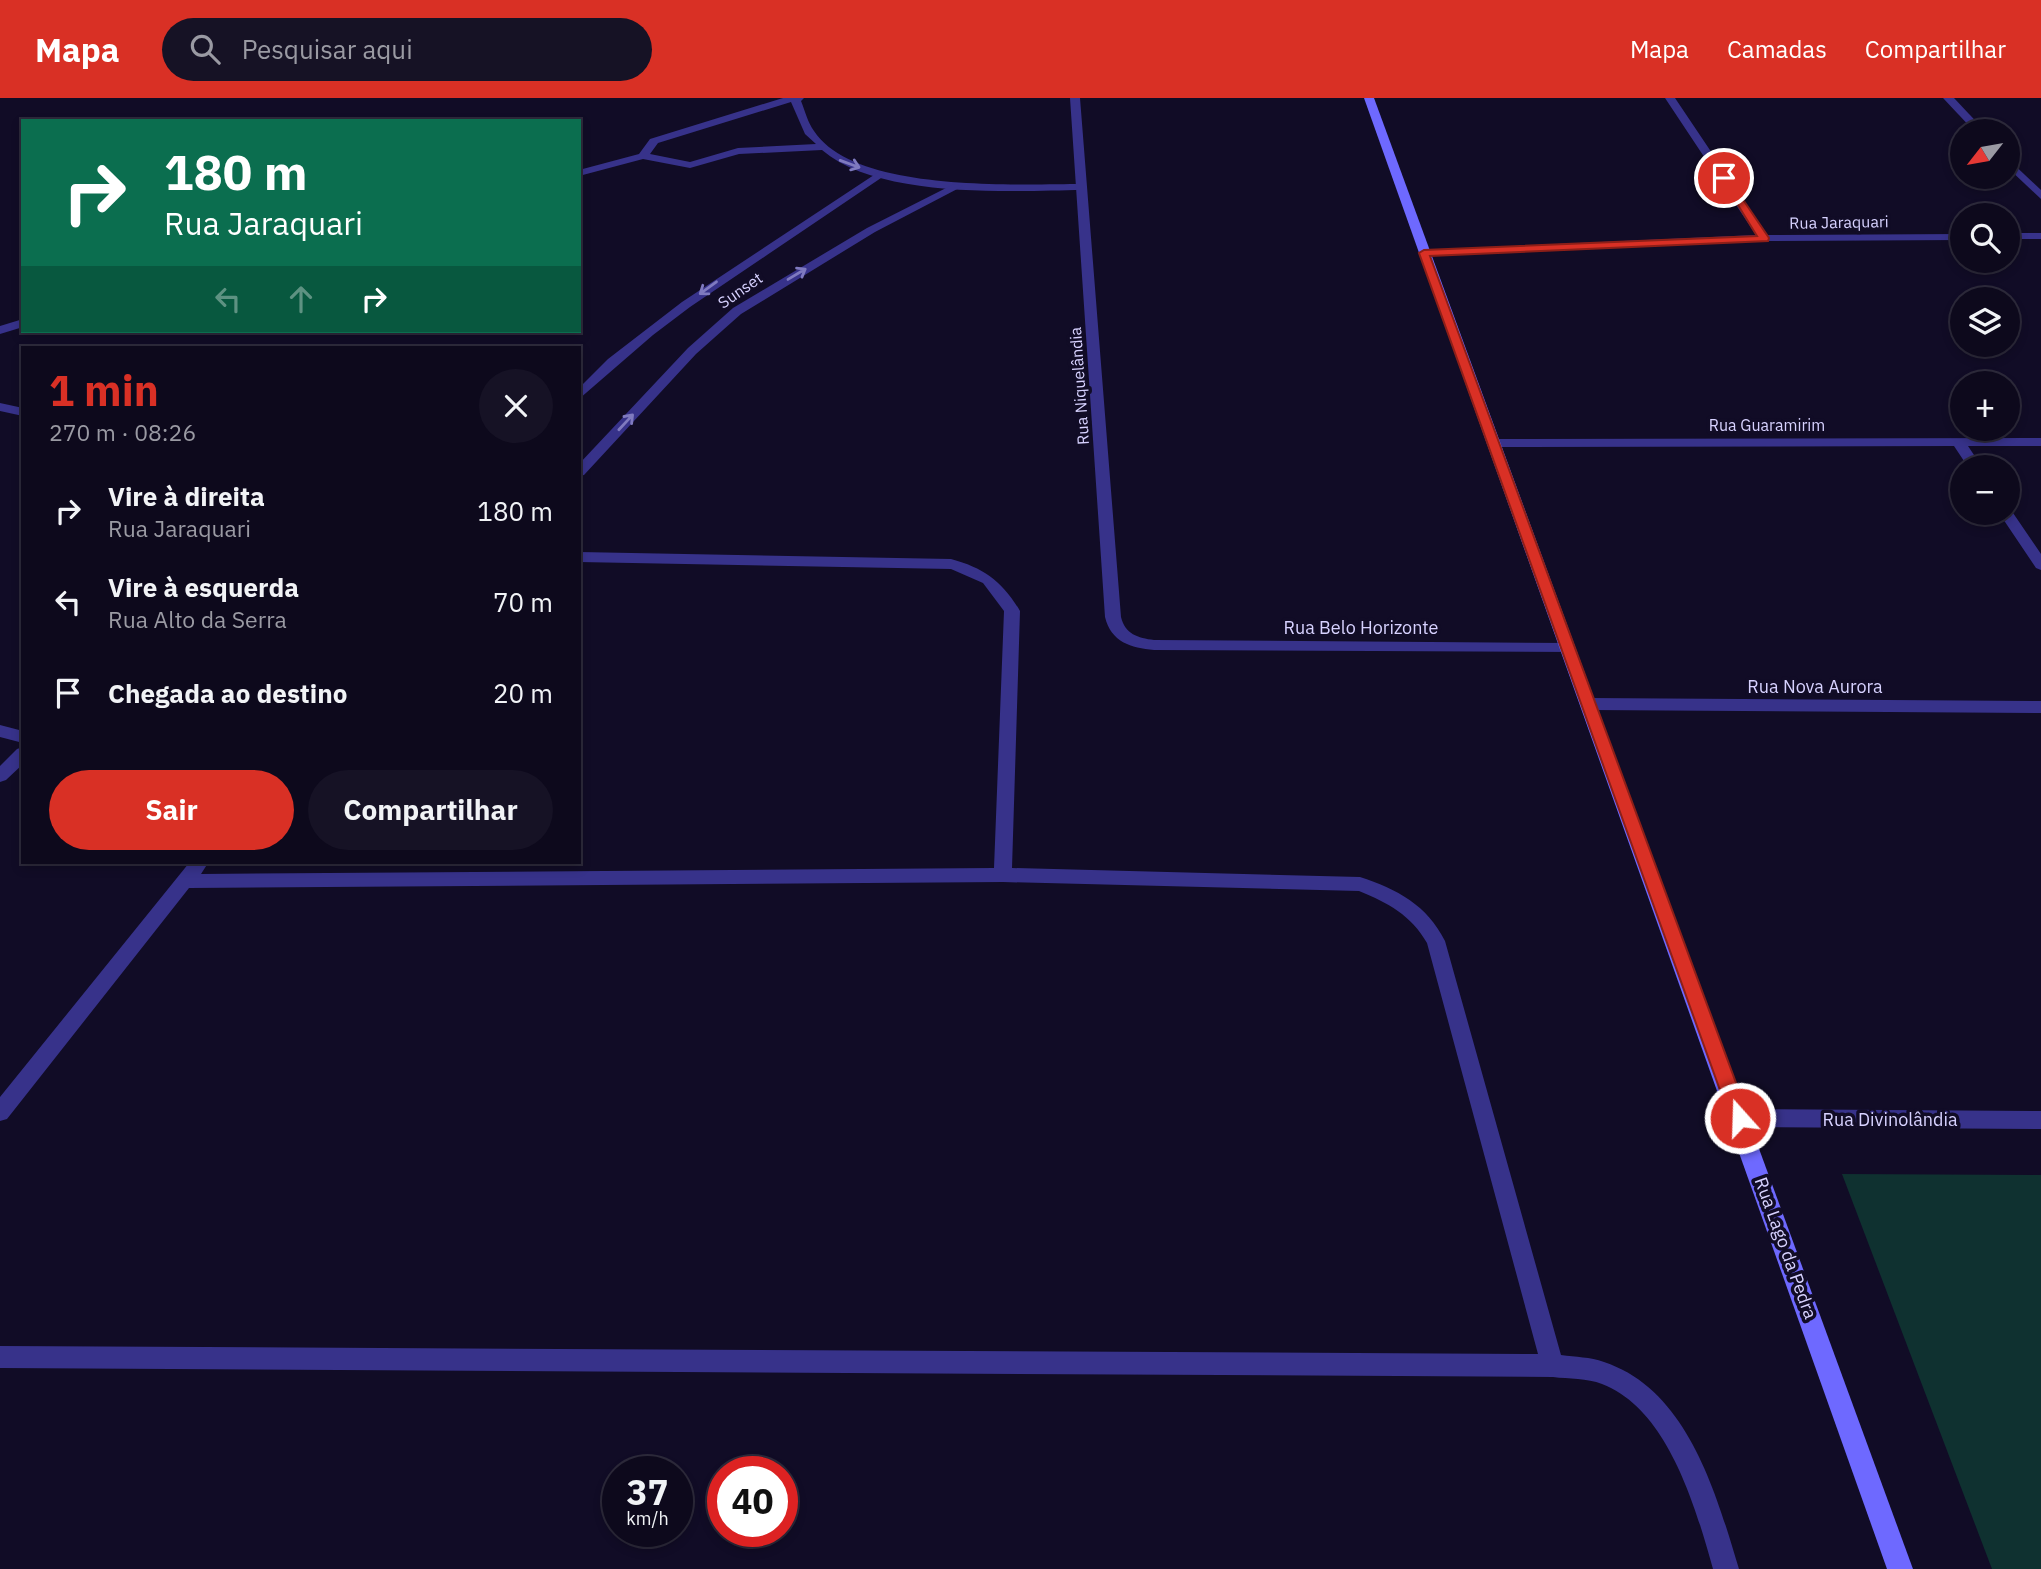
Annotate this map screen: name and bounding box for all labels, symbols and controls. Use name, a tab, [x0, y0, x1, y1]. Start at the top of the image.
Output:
search box	[162, 18, 652, 81]
text: Mapa	[35, 28, 120, 71]
icon: search	[186, 30, 224, 68]
text: Pesquisar aqui	[242, 32, 413, 66]
text: Mapa	[1630, 33, 1689, 65]
text: Camadas	[1727, 33, 1827, 65]
text: Compartilhar	[1865, 33, 2006, 65]
north arrow	[1950, 119, 2020, 189]
map controls	[1950, 119, 2020, 525]
text: 180 m	[164, 140, 308, 203]
icon: right	[49, 147, 140, 238]
pin	[1694, 148, 1754, 208]
one-way arrow	[838, 158, 860, 171]
icon: arrive	[1705, 159, 1743, 197]
text: Rua Jaraquari	[164, 202, 363, 244]
button: search	[1950, 203, 2020, 273]
street label: Rua Jaraquari	[1789, 211, 1889, 233]
one-way arrow	[786, 267, 806, 281]
street label: Sunset	[714, 268, 766, 312]
icon: left	[209, 280, 247, 318]
icon: ahead	[282, 280, 320, 318]
icon: right	[355, 280, 393, 318]
one-way arrow	[699, 281, 718, 295]
button: layers	[1950, 287, 2020, 357]
street label: Rua Niquelândia	[1065, 326, 1093, 446]
text: 1 min	[49, 363, 159, 418]
button: close	[479, 369, 553, 443]
button: +	[1950, 371, 2020, 441]
one-way arrow	[617, 414, 634, 431]
street label: Rua Guaramirim	[1709, 415, 1825, 435]
text: 270 m · 08:26	[49, 417, 196, 447]
button: −	[1950, 455, 2020, 525]
text: Vire à direita	[108, 479, 265, 513]
icon: right	[49, 492, 87, 530]
text: 180 m	[477, 494, 553, 528]
text: Rua Jaraquari	[108, 513, 251, 543]
text: Vire à esquerda	[108, 570, 299, 604]
icon: left	[49, 583, 87, 621]
text: 70 m	[493, 585, 553, 619]
text: Rua Alto da Serra	[108, 604, 287, 634]
street label: Rua Belo Horizonte	[1284, 616, 1439, 639]
icon: arrive	[49, 674, 87, 712]
street label: Rua Nova Aurora	[1747, 675, 1883, 698]
text: Chegada ao destino	[108, 676, 347, 710]
text: 20 m	[493, 676, 553, 710]
button: Sair	[49, 770, 294, 850]
button: Compartilhar	[308, 770, 553, 850]
position arrow	[1703, 1081, 1777, 1155]
street label: Rua Divinolândia	[1822, 1108, 1958, 1131]
street label: Rua Lago da Pedra	[1750, 1174, 1822, 1322]
speed limit sign: 40	[707, 1456, 798, 1547]
text: 37	[626, 1469, 669, 1515]
text: km/h	[626, 1507, 669, 1530]

